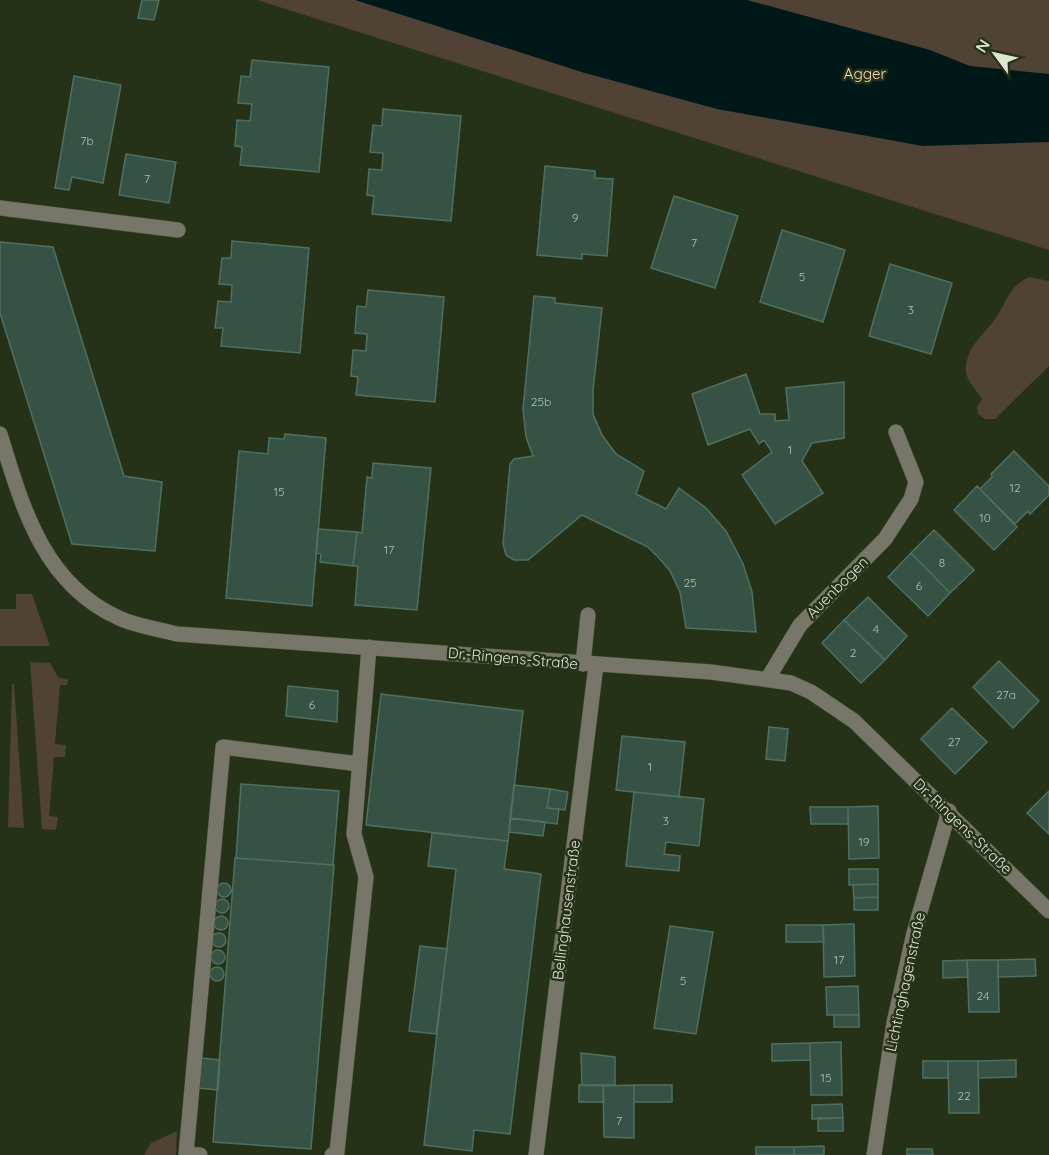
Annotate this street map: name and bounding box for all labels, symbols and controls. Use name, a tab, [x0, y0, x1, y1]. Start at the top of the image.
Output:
north arrow	[965, 24, 1025, 84]
text: N	[971, 35, 994, 56]
park label: Agger	[844, 64, 886, 83]
house number: 7b	[80, 133, 94, 148]
house number: 7	[144, 171, 150, 186]
house number: 9	[572, 210, 579, 225]
house number: 7	[691, 235, 697, 250]
house number: 5	[799, 269, 805, 284]
house number: 3	[908, 302, 914, 317]
house number: 25b	[531, 394, 551, 409]
house number: 1	[788, 442, 792, 457]
house number: 12	[1009, 480, 1021, 495]
house number: 15	[274, 484, 284, 499]
house number: 10	[979, 510, 991, 525]
house number: 17	[384, 542, 394, 557]
street label: Auenbogen	[802, 552, 872, 622]
house number: 8	[939, 555, 945, 570]
house number: 25	[683, 575, 697, 590]
house number: 6	[916, 578, 923, 593]
house number: 4	[873, 621, 879, 636]
street label: Dr.-Ringens-Straße	[447, 643, 579, 673]
house number: 2	[850, 645, 857, 660]
house number: 27a	[996, 687, 1016, 702]
house number: 6	[309, 697, 316, 712]
house number: 27	[948, 734, 960, 749]
house number: 1	[648, 759, 652, 774]
street label: Dr.-Ringens-Straße	[910, 774, 1016, 878]
house number: 3	[663, 813, 669, 828]
house number: 19	[858, 834, 870, 849]
street label: Bellinghausenstraße	[548, 839, 584, 981]
street label: Lichtinghagenstraße	[881, 911, 929, 1053]
house number: 17	[834, 952, 844, 967]
house number: 5	[680, 973, 686, 988]
house number: 24	[977, 988, 989, 1003]
house number: 15	[821, 1070, 831, 1085]
house number: 22	[957, 1088, 971, 1103]
house number: 7	[616, 1113, 622, 1128]

